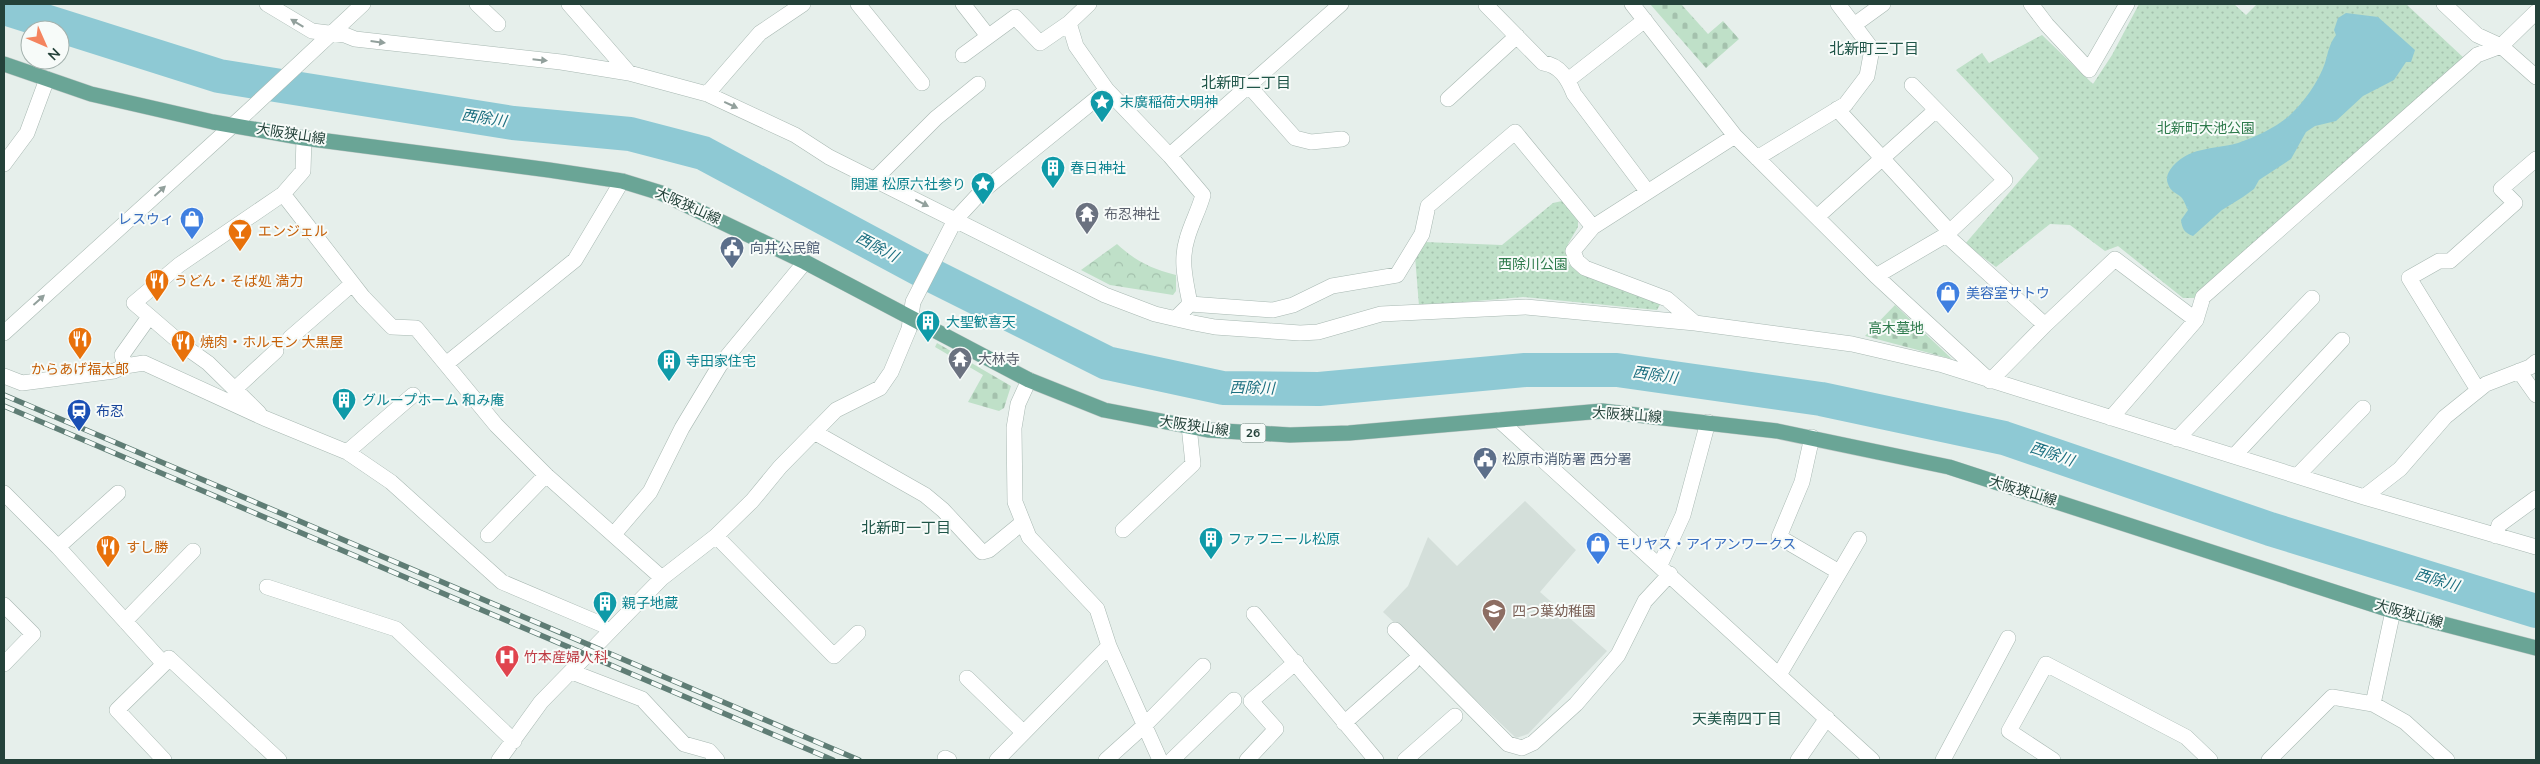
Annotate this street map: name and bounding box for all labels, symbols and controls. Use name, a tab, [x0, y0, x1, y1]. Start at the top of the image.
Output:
one-way arrow	[290, 19, 303, 28]
north arrow	[20, 20, 70, 70]
one-way arrow	[371, 38, 387, 46]
district label: 北新町三丁目	[1829, 39, 1919, 59]
text: N	[43, 43, 64, 64]
one-way arrow	[532, 56, 548, 64]
district label: 北新町二丁目	[1201, 73, 1291, 93]
place icon: 末廣稲荷大明神	[1089, 89, 1115, 123]
place label: 末廣稲荷大明神	[1120, 93, 1218, 112]
one-way arrow	[724, 102, 738, 110]
water label: 西除川	[460, 105, 510, 132]
street label: 大阪狭山線	[255, 119, 327, 149]
park label: 北新町大池公園	[2157, 119, 2255, 138]
building icon: 春日神社	[1040, 155, 1066, 189]
place label: 春日神社	[1070, 159, 1126, 178]
place icon: 開運 松原六社参り	[970, 171, 996, 205]
place label: 開運 松原六社参り	[850, 175, 966, 194]
street label: 大阪狭山線	[652, 183, 724, 229]
one-way arrow	[153, 185, 166, 196]
one-way arrow	[915, 199, 929, 207]
temple icon: 布忍神社	[1074, 201, 1100, 235]
place label: 布忍神社	[1104, 205, 1160, 224]
shop icon: レスウィ	[179, 206, 205, 240]
place label: レスウィ	[118, 210, 174, 229]
bar icon: エンジェル	[227, 218, 253, 252]
place label: エンジェル	[258, 222, 328, 241]
water label: 西除川	[852, 228, 903, 267]
public building icon: 向井公民館	[719, 235, 745, 269]
place label: 向井公民館	[750, 239, 820, 258]
park label: 西除川公園	[1498, 255, 1568, 274]
restaurant icon: うどん・そば処 満力	[144, 268, 170, 302]
place label: うどん・そば処 満力	[174, 272, 304, 291]
shop icon: 美容室サトウ	[1935, 280, 1961, 314]
place label: 美容室サトウ	[1966, 284, 2050, 303]
one-way arrow	[33, 294, 45, 306]
building icon: 大聖歓喜天	[915, 309, 941, 343]
place label: 大聖歓喜天	[946, 313, 1016, 332]
park label: 高木墓地	[1868, 319, 1924, 338]
restaurant icon: からあげ福太郎	[67, 326, 93, 360]
restaurant icon: 焼肉・ホルモン 大黒屋	[170, 329, 196, 363]
place label: 焼肉・ホルモン 大黒屋	[200, 333, 344, 352]
temple icon: 大林寺	[947, 346, 973, 380]
building icon: 寺田家住宅	[656, 348, 682, 382]
place label: 大林寺	[978, 350, 1020, 369]
place label: 寺田家住宅	[686, 352, 756, 371]
place label: からあげ福太郎	[31, 360, 129, 379]
water label: 西除川	[1631, 362, 1681, 388]
water label: 西除川	[1229, 378, 1277, 398]
building icon: グループホーム 和み庵	[331, 387, 357, 421]
place label: グループホーム 和み庵	[362, 391, 504, 410]
station icon: 布忍	[66, 398, 92, 432]
place label: 布忍	[96, 402, 124, 421]
street label: 大阪狭山線	[1591, 403, 1663, 427]
street label: 大阪狭山線	[1158, 412, 1230, 440]
road number: 26	[1240, 423, 1266, 442]
water label: 西除川	[2027, 437, 2078, 471]
public building icon: 松原市消防署 西分署	[1472, 446, 1498, 480]
place label: 松原市消防署 西分署	[1502, 450, 1632, 469]
street label: 大阪狭山線	[1987, 472, 2059, 510]
district label: 北新町一丁目	[861, 518, 951, 538]
building icon: ファフニール松原	[1198, 526, 1224, 560]
place label: ファフニール松原	[1228, 530, 1340, 549]
shop icon: モリヤス・アイアンワークス	[1585, 531, 1611, 565]
restaurant icon: すし勝	[95, 534, 121, 568]
place label: モリヤス・アイアンワークス	[1616, 535, 1796, 554]
place label: すし勝	[126, 538, 169, 557]
water label: 西除川	[2413, 564, 2463, 597]
building icon: 親子地蔵	[592, 590, 618, 624]
place label: 親子地蔵	[622, 594, 678, 613]
street label: 大阪狭山線	[2373, 595, 2445, 633]
school or university icon: 四つ葉幼稚園	[1481, 598, 1507, 632]
place label: 四つ葉幼稚園	[1512, 602, 1596, 621]
hospital icon: 竹本産婦人科	[494, 644, 520, 678]
place label: 竹本産婦人科	[524, 648, 608, 667]
district label: 天美南四丁目	[1692, 709, 1782, 729]

